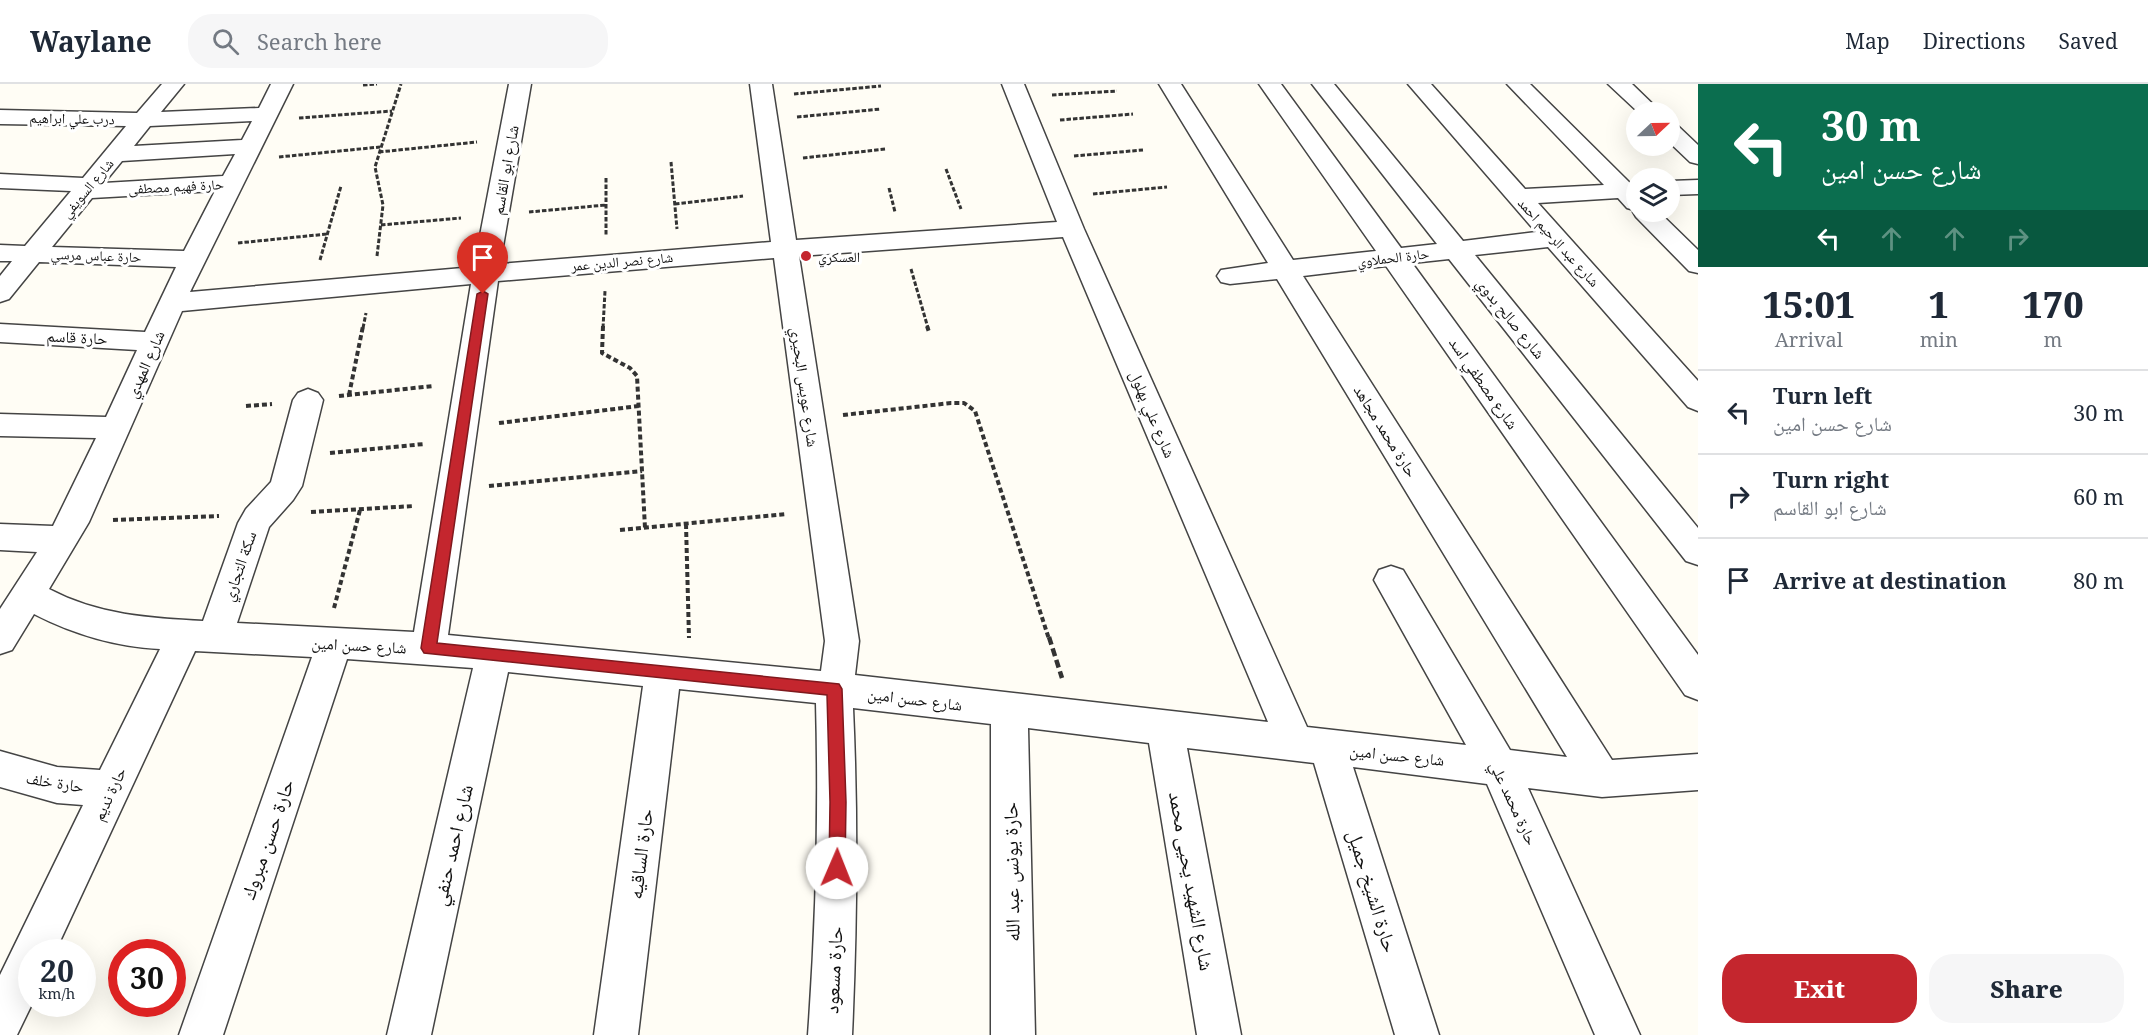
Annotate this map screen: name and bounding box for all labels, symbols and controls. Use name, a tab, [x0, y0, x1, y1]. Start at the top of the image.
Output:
search box	[188, 14, 608, 68]
text: Waylane	[30, 22, 152, 60]
icon: search	[209, 25, 242, 58]
text: Search here	[257, 26, 382, 56]
text: Map	[1845, 27, 1890, 55]
text: Directions	[1923, 27, 2025, 55]
text: Saved	[2058, 27, 2118, 55]
text: 30 m	[1821, 96, 1921, 153]
north arrow	[1626, 102, 1680, 156]
map controls	[1626, 102, 1680, 222]
street label: درب علي ابراهيم	[29, 108, 115, 131]
icon: left	[1722, 108, 1800, 186]
street label: شارع ابو القاسم	[486, 123, 524, 217]
text: شارع حسن امين	[1821, 150, 1982, 187]
street label: شارع السويفي	[57, 154, 119, 223]
button: layers	[1626, 168, 1680, 222]
street label: حارة فهيم مصطفى	[128, 174, 224, 199]
street label: شارع عبد الرحيم احمد	[1513, 194, 1604, 291]
icon: left	[1812, 222, 1845, 255]
icon: ahead	[1875, 222, 1908, 255]
icon: ahead	[1938, 222, 1971, 255]
icon: right	[2001, 222, 2034, 255]
pin	[457, 232, 508, 294]
icon: arrive	[466, 241, 499, 274]
street label: حارة الحملاوي	[1356, 243, 1430, 273]
street label: حارة عباس مرسي	[50, 244, 142, 269]
street label: شارع نصر الدين عمر	[569, 247, 674, 276]
place label: العسكري	[818, 247, 860, 268]
marker: العسكري	[799, 249, 813, 263]
street label: شارع صالح بدوي	[1470, 273, 1551, 365]
text: 15:01	[1762, 280, 1855, 329]
text: 1	[1929, 280, 1949, 329]
text: 170	[2022, 280, 2084, 329]
street label: حارة قاسم	[46, 324, 108, 350]
street label: شارع عويس البحيري	[784, 326, 824, 449]
text: Arrival	[1775, 326, 1843, 353]
text: min	[1920, 326, 1958, 353]
text: m	[2044, 326, 2062, 353]
street label: شارع المهدي	[120, 327, 172, 402]
street label: شارع مصطفي اسد	[1442, 333, 1524, 435]
street label: شارع علي بهلول	[1123, 367, 1181, 462]
text: Turn left	[1773, 380, 1872, 410]
street label: حارة محمد مجاهد	[1349, 381, 1423, 481]
icon: left	[1722, 396, 1755, 429]
text: 30 m	[2073, 397, 2124, 427]
text: شارع حسن امين	[1773, 410, 1892, 437]
text: Turn right	[1773, 464, 1889, 494]
icon: right	[1722, 480, 1755, 513]
text: 60 m	[2073, 481, 2124, 511]
text: شارع ابو القاسم	[1773, 494, 1887, 521]
street label: سكة التجاري	[217, 528, 263, 605]
icon: arrive	[1722, 564, 1755, 597]
text: Arrive at destination	[1773, 565, 2007, 595]
text: 80 m	[2073, 565, 2124, 595]
street label: شارع حسن امين	[311, 632, 407, 658]
street label: شارع حسن امين	[866, 682, 964, 716]
street label: شارع حسن امين	[1349, 739, 1445, 771]
street label: حارة محمد علي	[1483, 757, 1543, 849]
street label: حارة نديم	[87, 764, 131, 824]
street label: حارة خلف	[25, 767, 85, 797]
street label: حارة حسن مبروك	[234, 775, 300, 903]
street label: شارع احمد حنفي	[425, 782, 482, 909]
street label: شارع الشهيد يحيى محمد	[1163, 789, 1221, 973]
street label: حارة يونس عبد الله	[996, 802, 1026, 942]
street label: حارة الساقيه	[621, 807, 659, 901]
street label: حارة الشيخ جميل	[1342, 826, 1405, 956]
position arrow	[805, 836, 869, 900]
street label: حارة مسعود	[817, 925, 849, 1014]
speed limit sign: 30	[108, 939, 186, 1017]
text: 20	[40, 950, 74, 991]
button: Exit	[1722, 954, 1917, 1023]
button: Share	[1929, 954, 2124, 1023]
text: km/h	[39, 983, 75, 1003]

